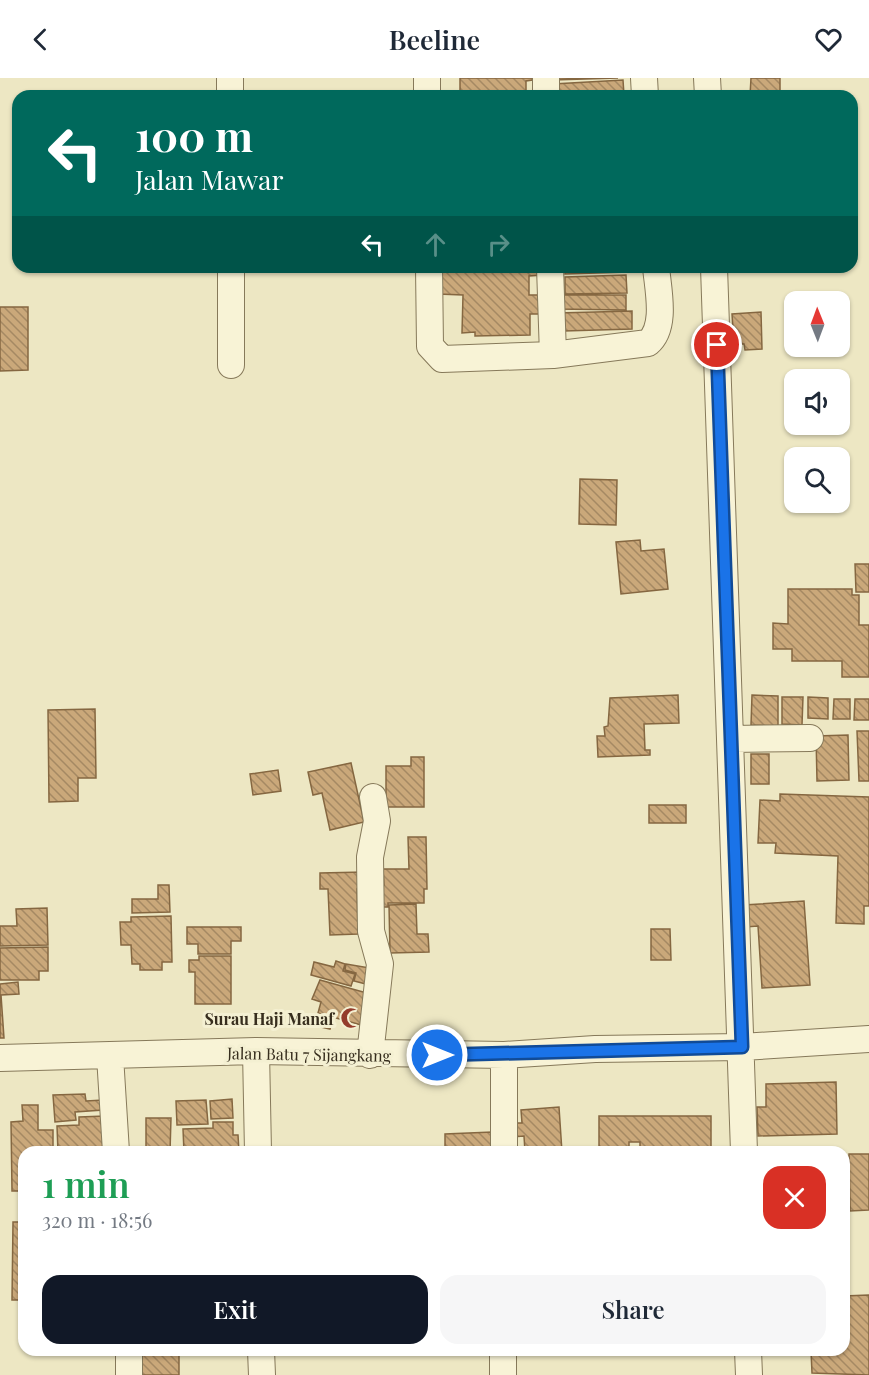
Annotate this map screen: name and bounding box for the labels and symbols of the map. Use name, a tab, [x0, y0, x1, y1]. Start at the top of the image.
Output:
north arrow	[784, 291, 850, 357]
pin	[691, 319, 742, 370]
mosque icon: Surau Haji Manaf	[339, 1006, 363, 1030]
place label: Surau Haji Manaf	[205, 1008, 335, 1029]
position arrow	[405, 1023, 469, 1087]
street label: Jalan Batu 7 Sijangkang	[226, 1042, 392, 1066]

